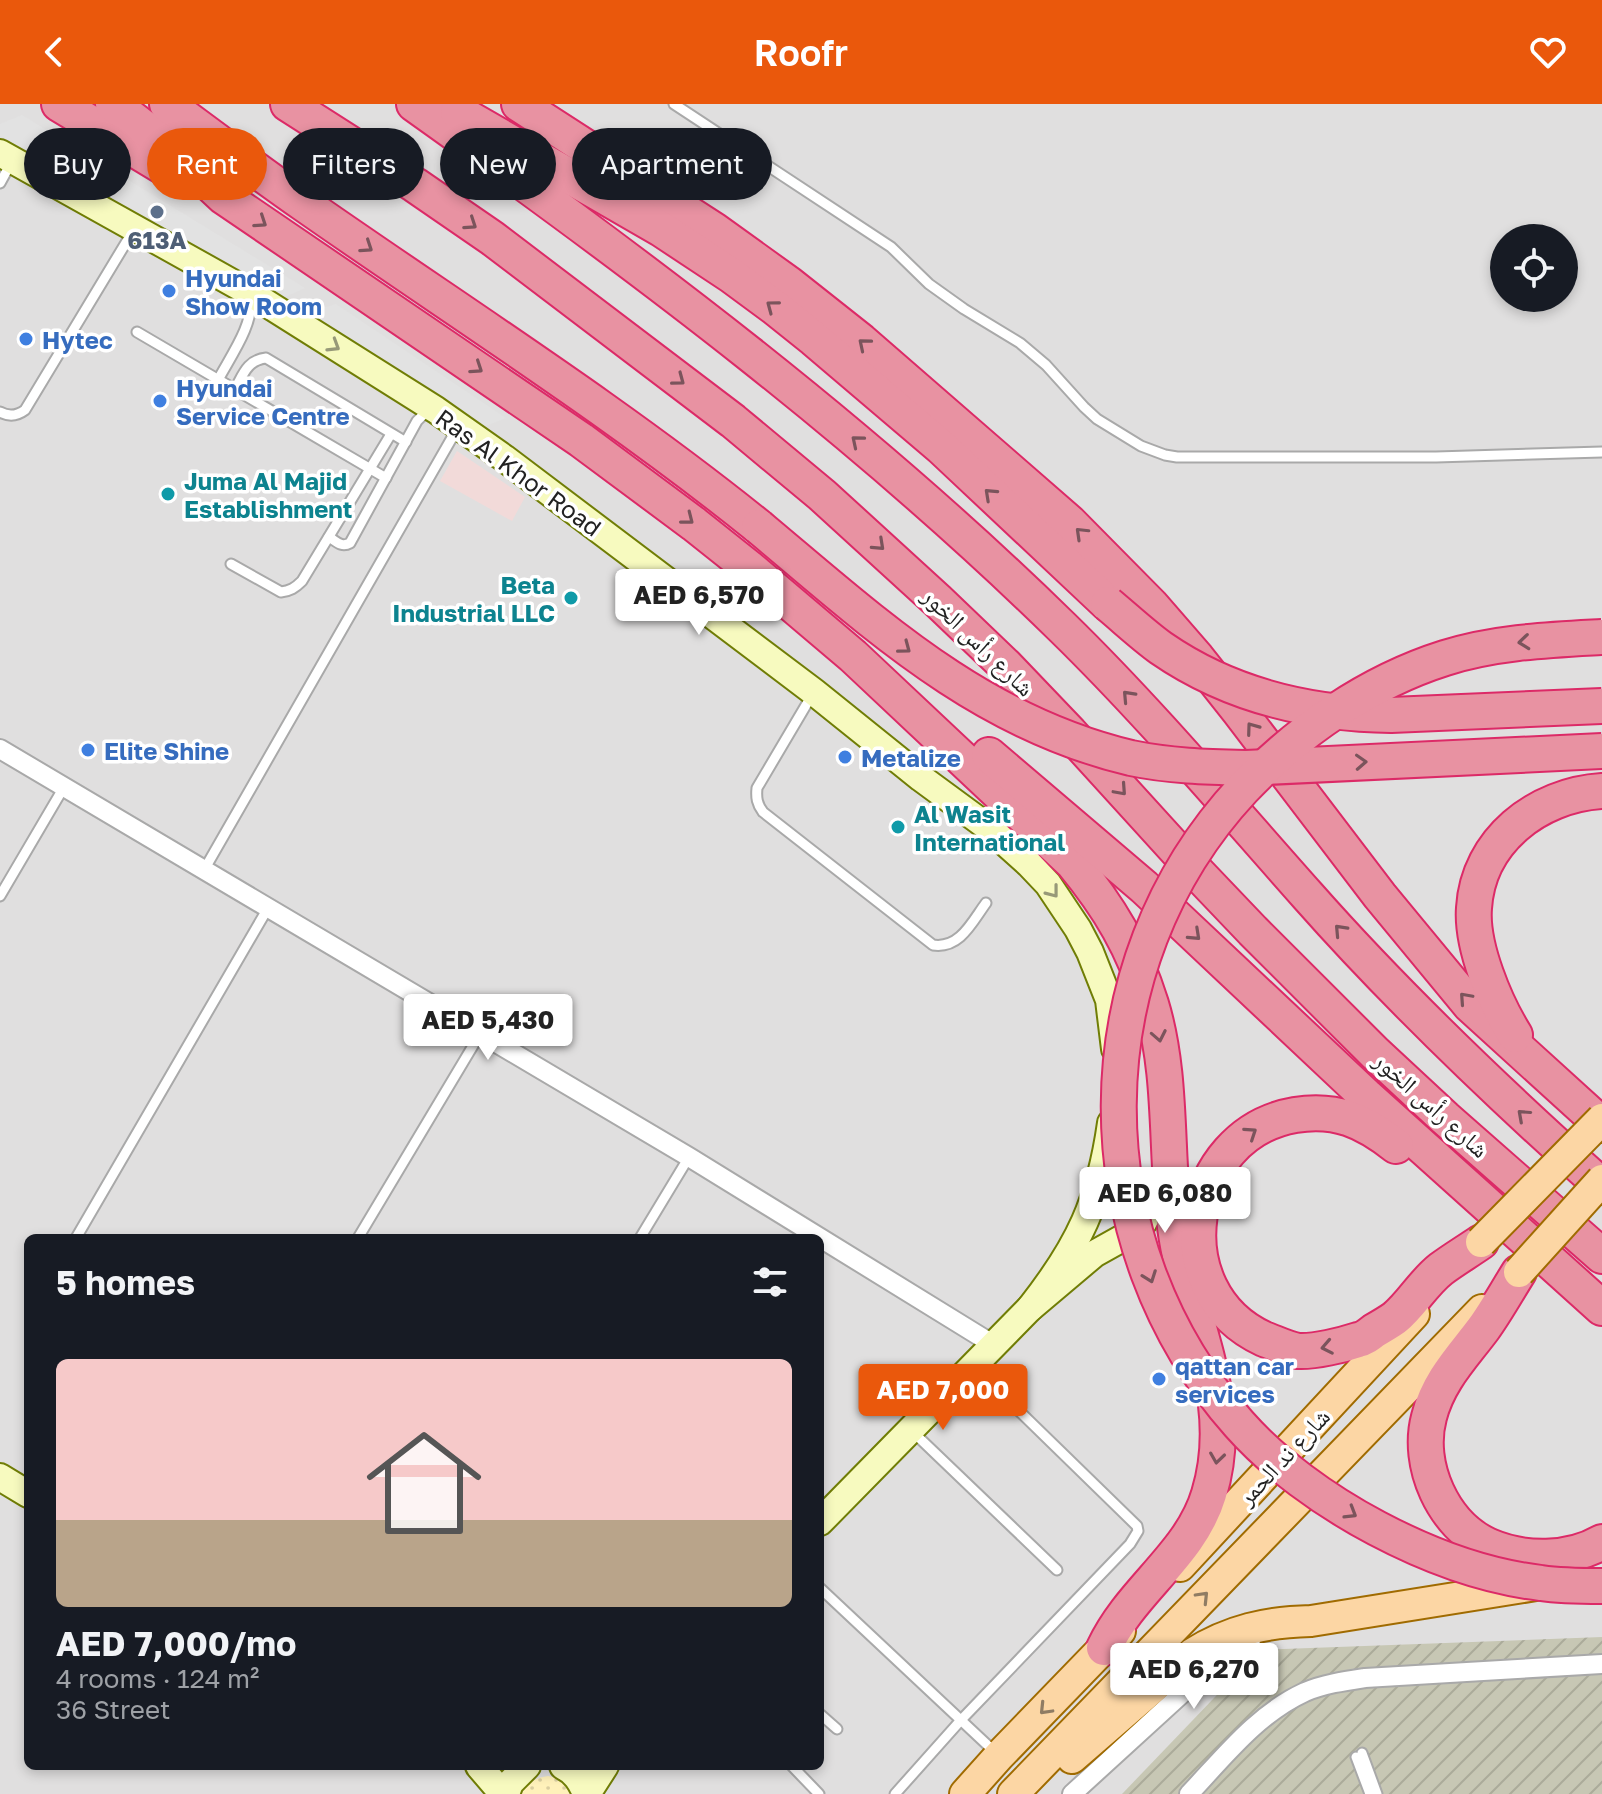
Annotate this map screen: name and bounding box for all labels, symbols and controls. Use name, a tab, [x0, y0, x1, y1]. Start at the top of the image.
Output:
icon: back	[32, 30, 76, 74]
icon: heart	[1526, 30, 1570, 74]
text: Roofr	[754, 31, 848, 74]
chip: Buy	[24, 128, 131, 200]
chip: Rent	[147, 128, 267, 200]
chip: Filters	[283, 128, 424, 200]
chip: New	[440, 128, 556, 200]
chip: Apartment	[572, 128, 772, 200]
marker: 613A	[148, 203, 166, 221]
one-way arrow	[253, 213, 267, 228]
one-way arrow	[462, 214, 476, 229]
map controls	[1490, 224, 1578, 312]
button: locate	[1490, 224, 1578, 312]
place label: 613A	[127, 225, 187, 254]
one-way arrow	[359, 238, 373, 253]
place label: Hyundai Show Room	[185, 263, 322, 320]
marker: Hyundai Show Room	[160, 282, 178, 300]
one-way arrow	[766, 301, 781, 315]
place label: Hytec	[42, 325, 113, 354]
marker: Hytec	[17, 330, 35, 348]
one-way arrow	[326, 336, 340, 351]
one-way arrow	[858, 339, 873, 354]
one-way arrow	[468, 358, 482, 373]
one-way arrow	[670, 370, 685, 384]
place label: Hyundai Service Centre	[176, 373, 350, 430]
marker: Hyundai Service Centre	[151, 392, 169, 410]
street label: Ras Al Khor Road	[431, 402, 607, 542]
one-way arrow	[852, 436, 867, 451]
place label: Juma Al Majid Establishment	[184, 466, 352, 523]
marker: Juma Al Majid Establishment	[159, 485, 177, 503]
one-way arrow	[985, 488, 999, 503]
one-way arrow	[679, 510, 694, 524]
one-way arrow	[1076, 528, 1090, 542]
one-way arrow	[869, 536, 884, 550]
pin: AED 6,570	[607, 569, 791, 637]
place label: Beta Industrial LLC	[392, 570, 555, 627]
text: AED 6,570	[633, 579, 765, 610]
street label: شارع رأس الخور	[915, 580, 1041, 703]
marker: Beta Industrial LLC	[562, 589, 580, 607]
one-way arrow	[1517, 633, 1531, 650]
one-way arrow	[896, 638, 911, 652]
one-way arrow	[1123, 691, 1138, 705]
one-way arrow	[1247, 722, 1262, 737]
place label: Elite Shine	[104, 736, 229, 765]
marker: Elite Shine	[79, 741, 97, 759]
place label: Metalize	[861, 743, 961, 772]
marker: Metalize	[836, 748, 854, 766]
one-way arrow	[1355, 754, 1368, 771]
one-way arrow	[1111, 780, 1126, 795]
place label: Al Wasit International	[914, 799, 1065, 856]
marker: Al Wasit International	[889, 818, 907, 836]
one-way arrow	[1044, 883, 1058, 898]
one-way arrow	[1186, 925, 1200, 940]
one-way arrow	[1335, 925, 1349, 940]
one-way arrow	[1460, 993, 1474, 1008]
pin: AED 5,430	[396, 994, 580, 1062]
text: AED 5,430	[422, 1004, 554, 1035]
one-way arrow	[1149, 1030, 1166, 1043]
street label: شارع رأس الخور	[1367, 1044, 1495, 1165]
one-way arrow	[1518, 1109, 1532, 1124]
one-way arrow	[1242, 1128, 1257, 1143]
pin: AED 6,080	[1073, 1167, 1257, 1235]
text: AED 6,080	[1097, 1177, 1233, 1208]
icon: filters	[748, 1260, 792, 1304]
text: 5 homes	[56, 1262, 195, 1302]
one-way arrow	[1140, 1269, 1157, 1283]
one-way arrow	[1321, 1337, 1334, 1354]
place label: qattan car services	[1175, 1351, 1294, 1408]
pin: AED 7,000	[851, 1364, 1035, 1432]
marker: qattan car services	[1150, 1370, 1168, 1388]
text: AED 7,000	[877, 1374, 1009, 1405]
street label: شارع ند الحمر	[1230, 1401, 1337, 1513]
icon: home	[352, 1411, 496, 1555]
one-way arrow	[1209, 1451, 1226, 1465]
one-way arrow	[1342, 1503, 1356, 1519]
one-way arrow	[1194, 1592, 1209, 1606]
text: AED 7,000/mo	[56, 1623, 296, 1663]
pin: AED 6,270	[1102, 1643, 1286, 1711]
text: AED 6,270	[1128, 1653, 1260, 1684]
text: 4 rooms · 124 m²	[56, 1663, 259, 1694]
text: 36 Street	[56, 1694, 170, 1725]
one-way arrow	[1041, 1699, 1055, 1714]

